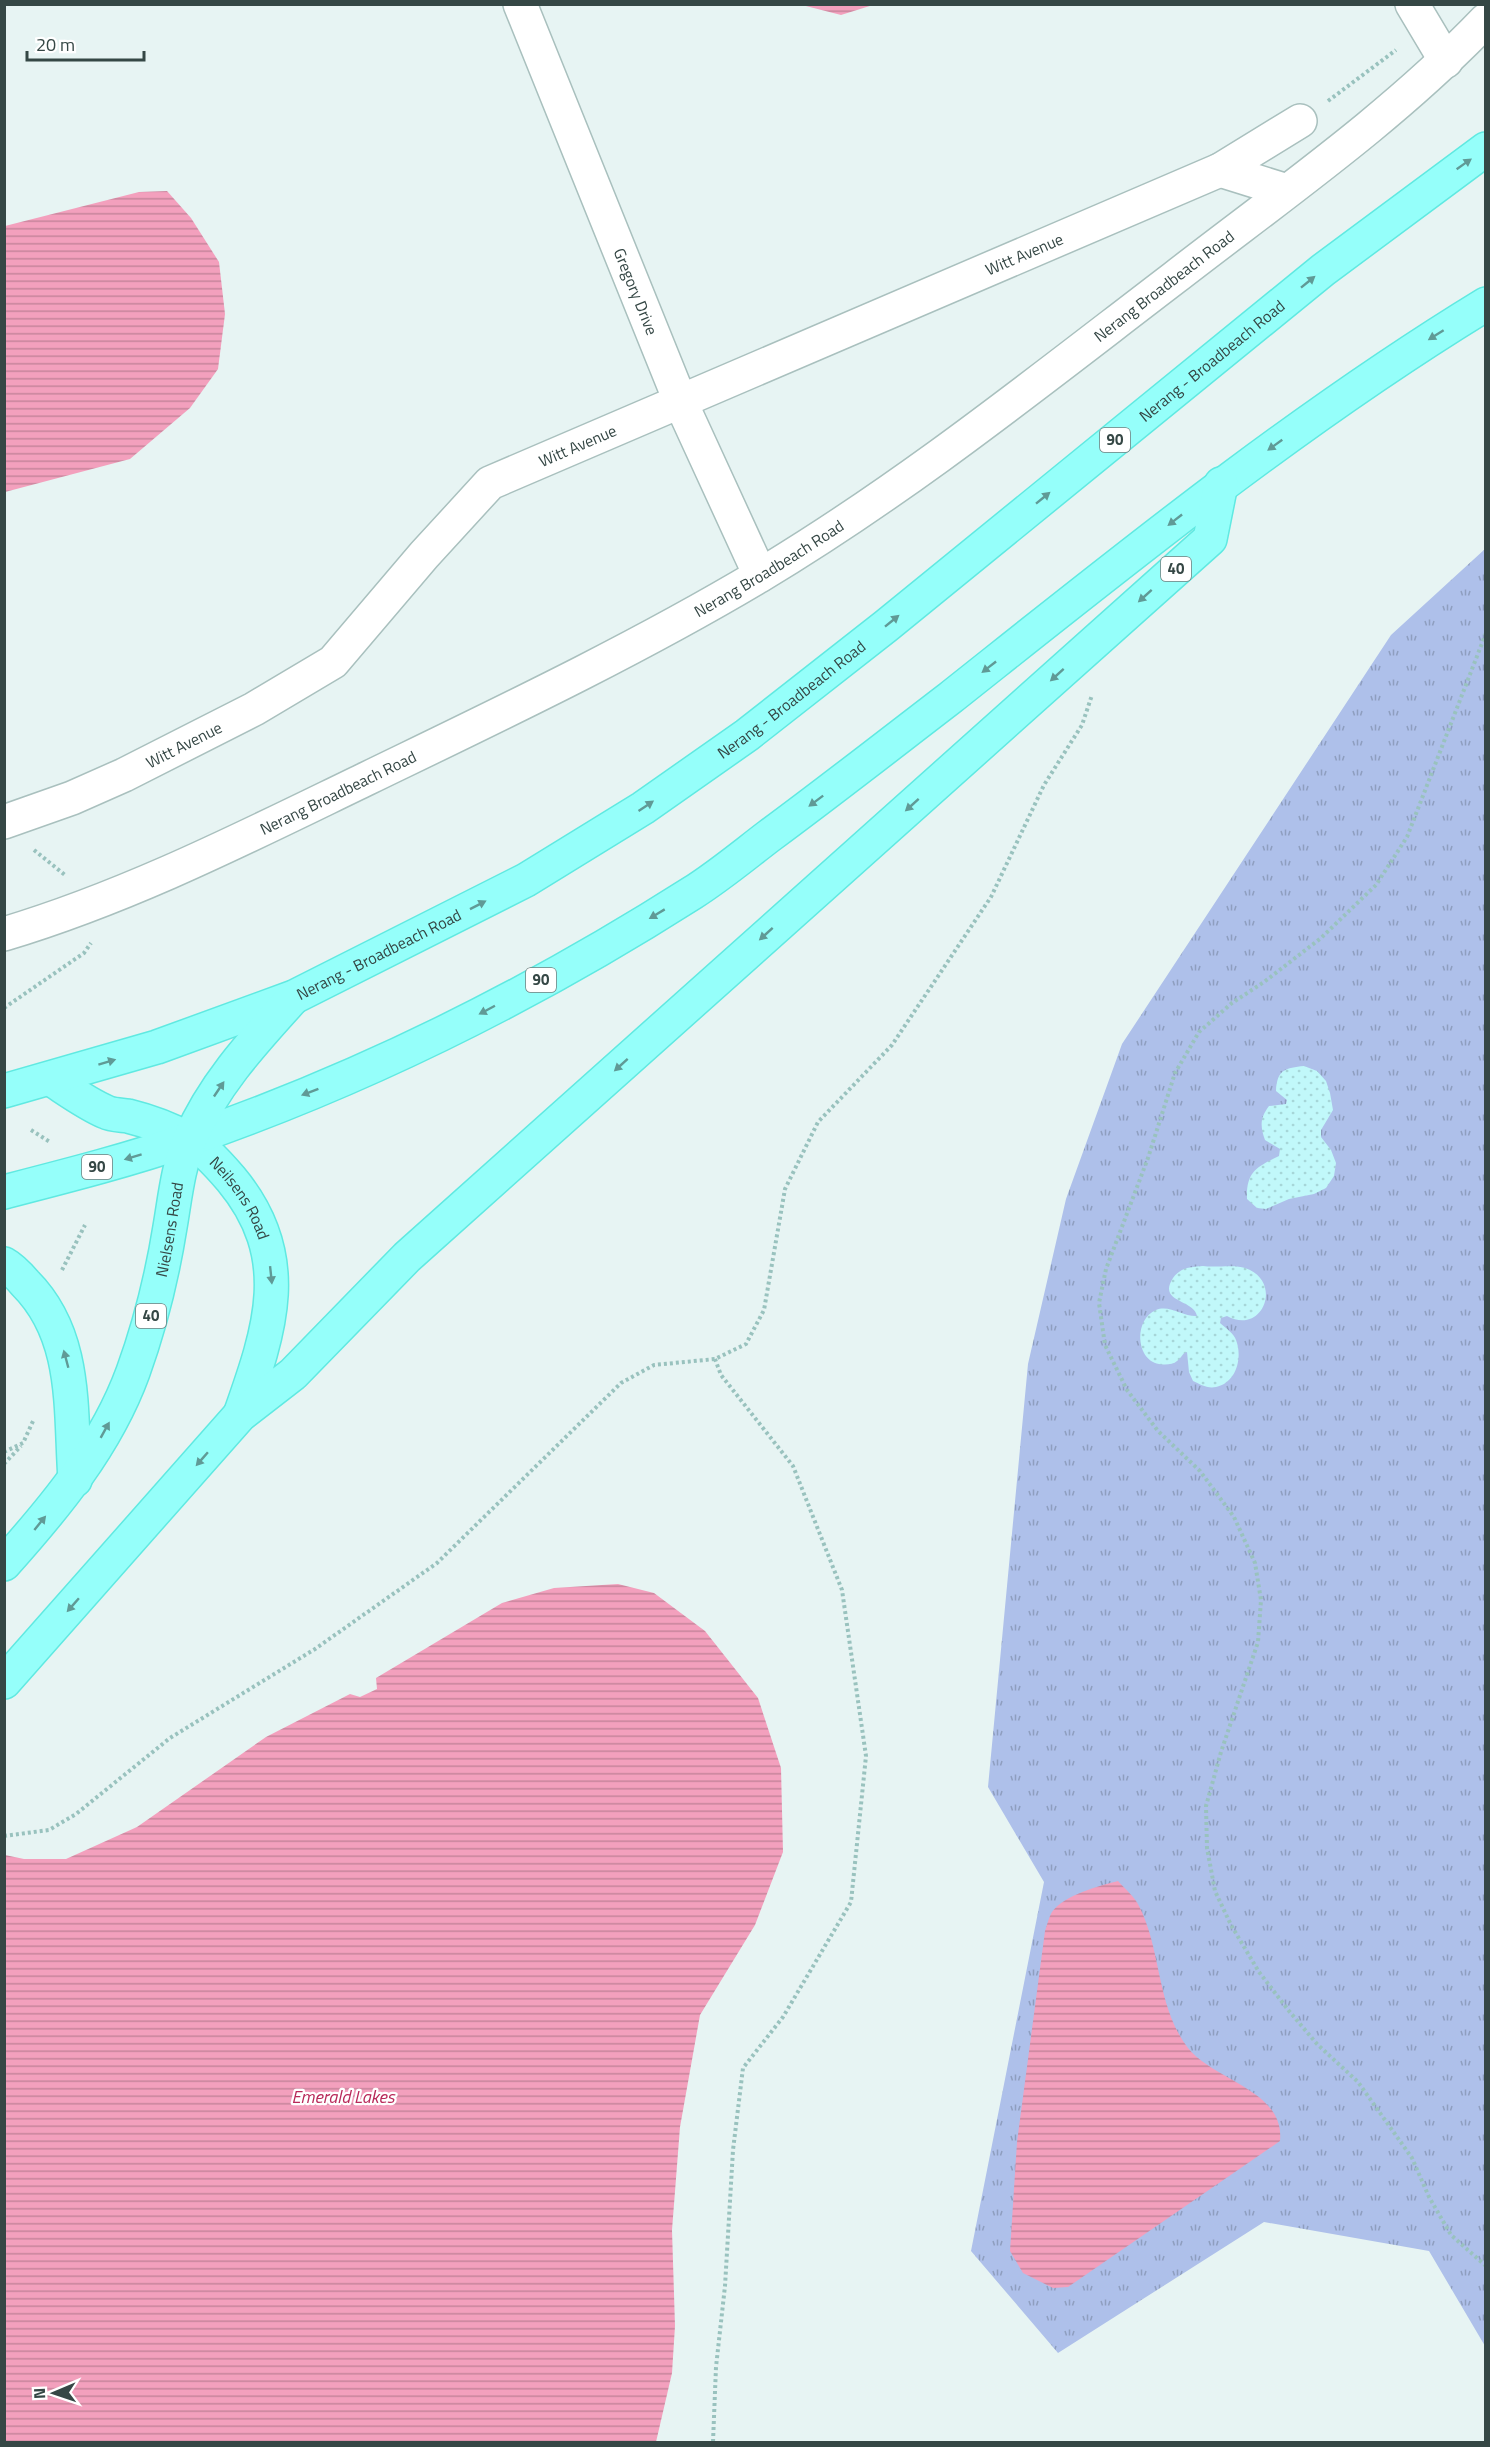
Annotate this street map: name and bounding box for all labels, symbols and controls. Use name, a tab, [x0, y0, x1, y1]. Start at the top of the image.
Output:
scale bar	[27, 24, 144, 62]
text: 20 m	[36, 31, 75, 58]
one-way arrow	[1455, 158, 1471, 170]
street label: Nerang Broadbeach Road	[1089, 224, 1239, 348]
street label: Witt Avenue	[981, 227, 1067, 281]
street label: Gregory Drive	[608, 244, 664, 339]
one-way arrow	[1301, 277, 1316, 289]
street label: Nerang - Broadbeach Road	[1134, 294, 1290, 427]
one-way arrow	[1428, 329, 1444, 340]
street label: Witt Avenue	[535, 418, 620, 473]
road number: 90	[1100, 428, 1130, 452]
one-way arrow	[1267, 438, 1282, 450]
one-way arrow	[1035, 492, 1051, 505]
street label: Nerang Broadbeach Road	[690, 514, 848, 623]
one-way arrow	[1167, 514, 1183, 527]
road number: 40	[1161, 557, 1191, 581]
one-way arrow	[1138, 589, 1153, 603]
one-way arrow	[884, 615, 899, 628]
street label: Nerang - Broadbeach Road	[712, 634, 871, 764]
one-way arrow	[981, 660, 997, 673]
one-way arrow	[1050, 668, 1065, 681]
street label: Witt Avenue	[142, 715, 226, 774]
street label: Nerang Broadbeach Road	[256, 744, 420, 841]
one-way arrow	[808, 795, 824, 808]
one-way arrow	[904, 798, 919, 812]
one-way arrow	[638, 801, 654, 812]
one-way arrow	[470, 900, 487, 910]
street label: Nerang - Broadbeach Road	[292, 903, 465, 1006]
one-way arrow	[649, 909, 665, 920]
one-way arrow	[759, 927, 774, 940]
road number: 90	[526, 968, 556, 992]
one-way arrow	[478, 1004, 496, 1014]
one-way arrow	[98, 1057, 116, 1066]
one-way arrow	[614, 1058, 629, 1071]
one-way arrow	[213, 1081, 224, 1097]
one-way arrow	[301, 1087, 319, 1097]
street label: Neilsens Road	[204, 1151, 276, 1242]
one-way arrow	[124, 1152, 142, 1162]
road number: 90	[82, 1155, 112, 1179]
street label: Nielsens Road	[149, 1180, 189, 1279]
one-way arrow	[266, 1266, 275, 1285]
road number: 40	[136, 1304, 166, 1328]
one-way arrow	[61, 1350, 70, 1368]
one-way arrow	[100, 1421, 110, 1438]
one-way arrow	[196, 1451, 209, 1466]
one-way arrow	[34, 1515, 47, 1531]
one-way arrow	[67, 1597, 80, 1612]
water label: Emerald Lakes	[291, 2083, 396, 2110]
north arrow	[24, 2363, 84, 2423]
text: N	[27, 2388, 51, 2399]

